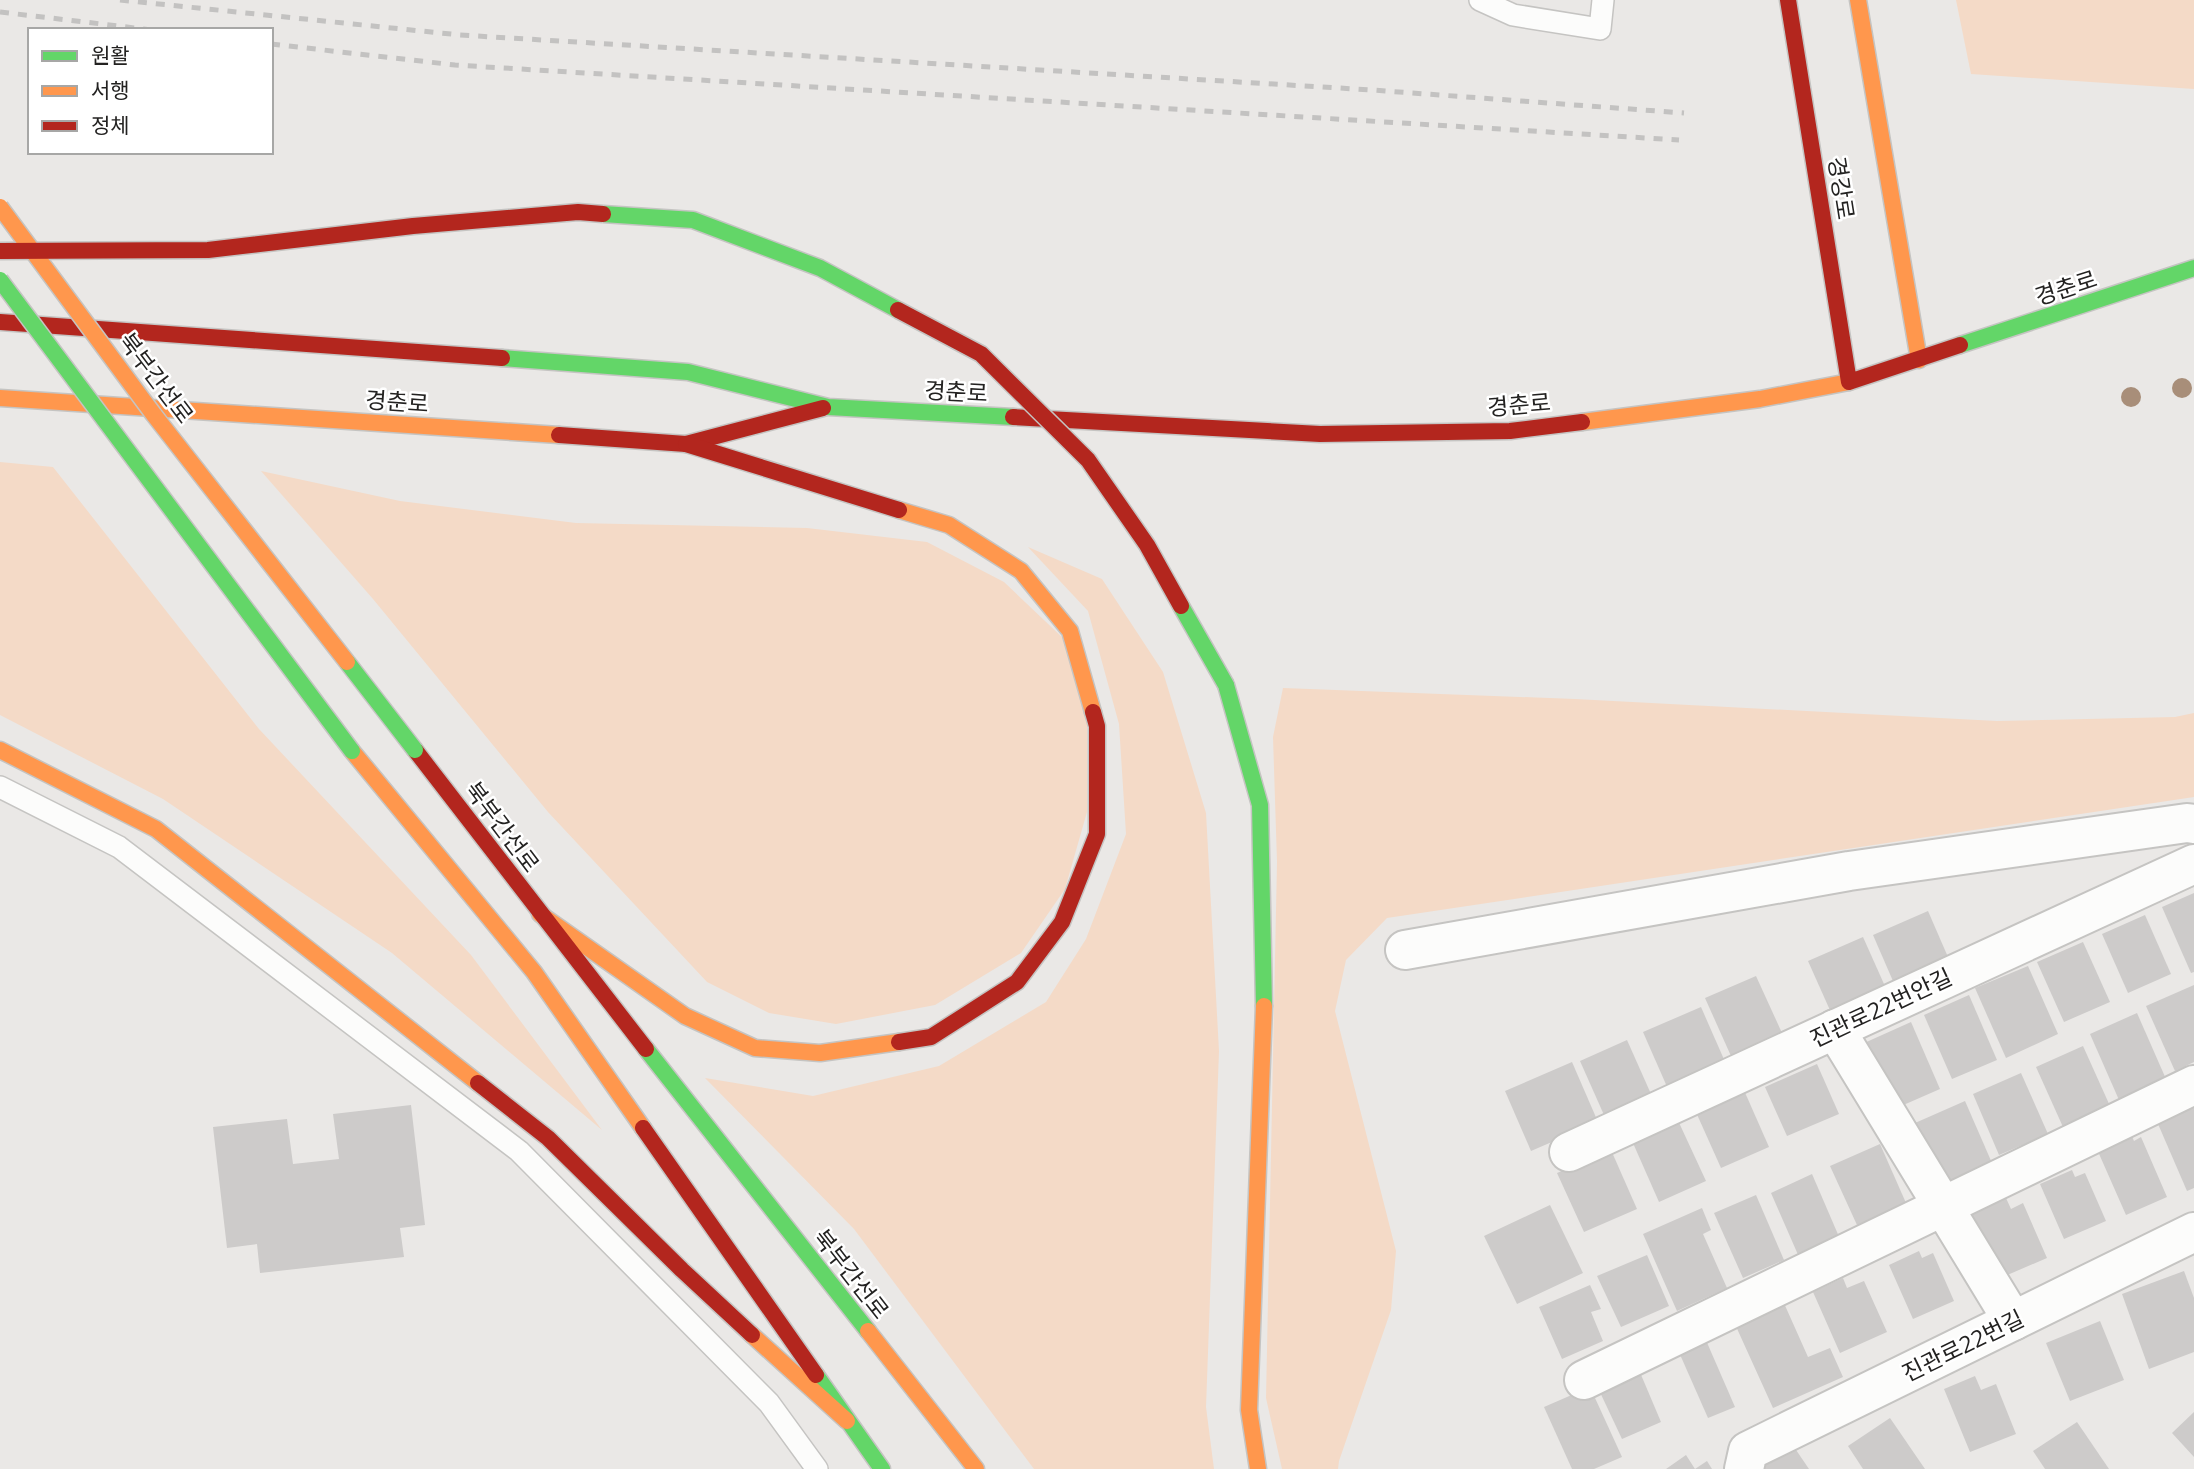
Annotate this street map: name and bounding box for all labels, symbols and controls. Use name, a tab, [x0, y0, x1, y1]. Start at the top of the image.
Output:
legend	[28, 28, 273, 154]
text: 원활	[91, 41, 130, 69]
text: 서행	[91, 76, 130, 104]
text: 정체	[91, 111, 130, 139]
street label: 경강로	[1821, 154, 1863, 222]
street label: 경춘로	[2031, 262, 2101, 312]
street label: 북부간선로	[112, 326, 201, 429]
street label: 경춘로	[924, 373, 989, 409]
street label: 경춘로	[364, 383, 430, 419]
street label: 경춘로	[1486, 385, 1552, 423]
street label: 북부간선로	[458, 775, 547, 878]
street label: 진관로22번안길	[1804, 960, 1957, 1054]
street label: 북부간선로	[807, 1222, 897, 1325]
street label: 진관로22번길	[1896, 1302, 2029, 1388]

